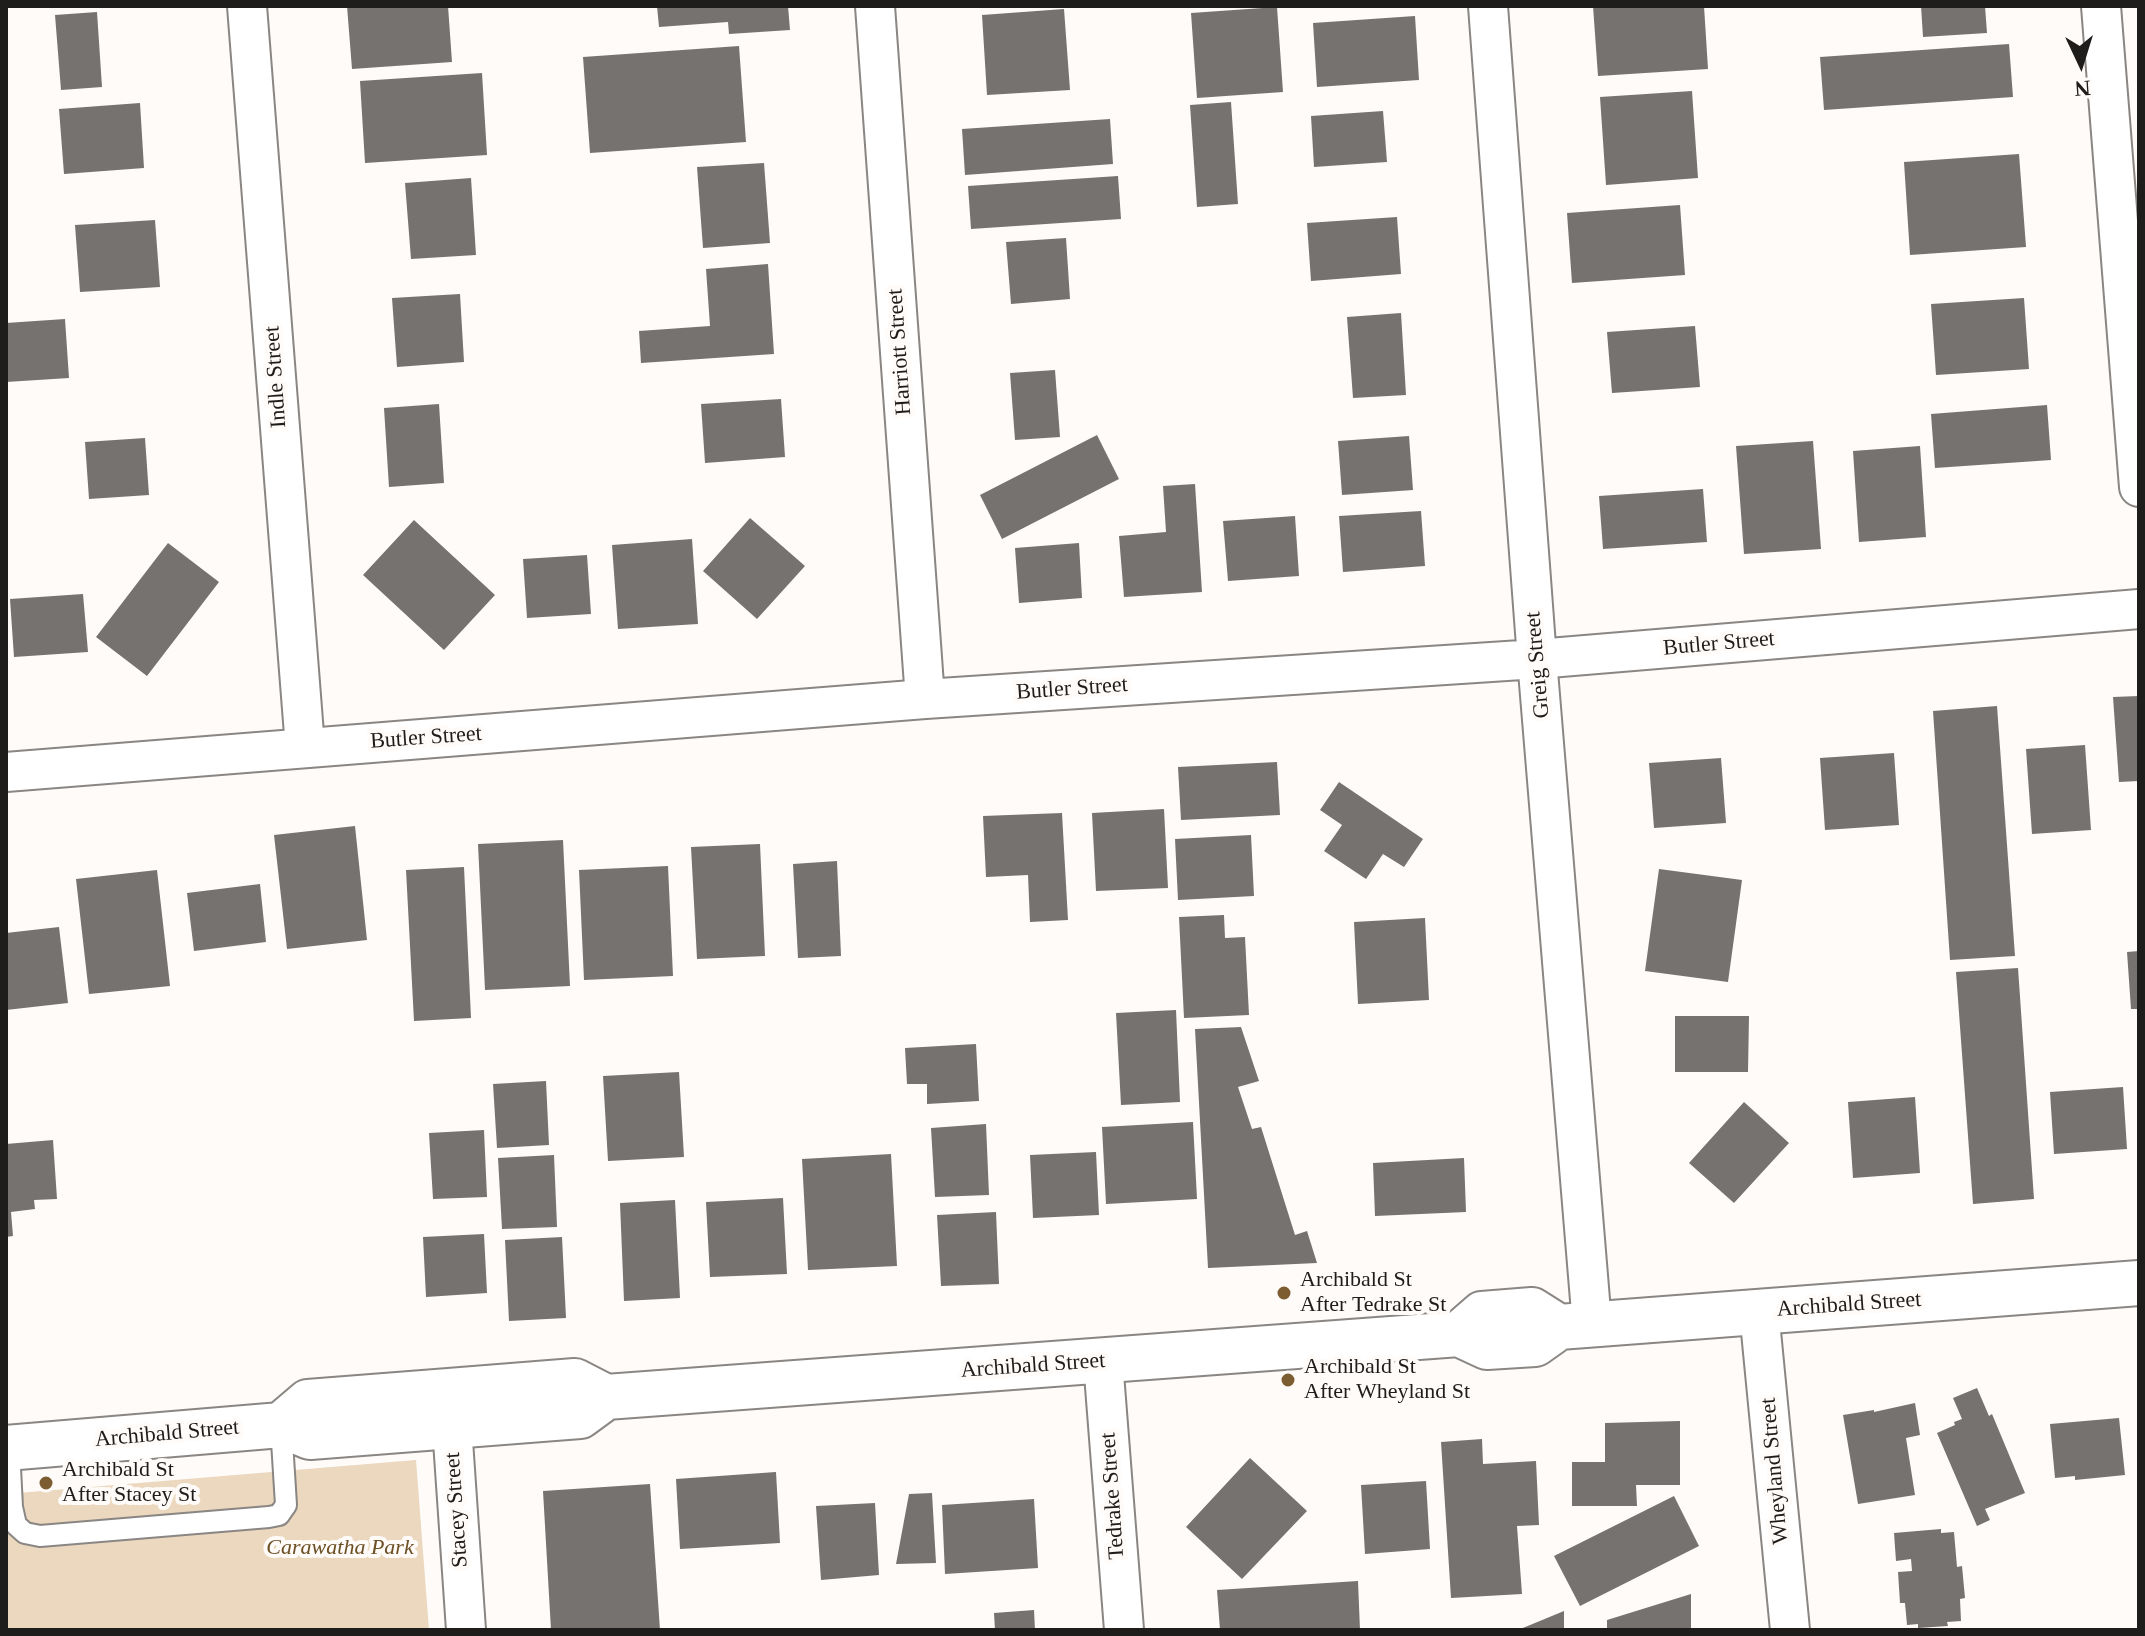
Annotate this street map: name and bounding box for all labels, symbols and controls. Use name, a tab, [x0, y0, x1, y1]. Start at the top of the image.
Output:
north arrow	[2041, 24, 2121, 104]
text: N	[2074, 75, 2092, 101]
street label: Harriott Street	[882, 288, 918, 416]
street label: Indle Street	[259, 325, 293, 429]
street label: Greig Street	[1520, 611, 1556, 719]
street label: Butler Street	[1662, 626, 1776, 662]
street label: Butler Street	[1015, 672, 1129, 706]
street label: Butler Street	[369, 721, 483, 755]
place label: Archibald St After Tedrake St	[1300, 1267, 1446, 1318]
marker: Archibald St After Tedrake St	[1275, 1284, 1293, 1302]
street label: Archibald Street	[1776, 1287, 1922, 1323]
street label: Archibald Street	[960, 1348, 1106, 1384]
place label: Archibald St After Wheyland St	[1304, 1354, 1470, 1406]
marker: Archibald St After Wheyland St	[1279, 1371, 1297, 1389]
street label: Wheyland Street	[1755, 1397, 1795, 1545]
street label: Archibald Street	[94, 1415, 240, 1453]
street label: Tedrake Street	[1095, 1432, 1131, 1560]
street label: Stacey Street	[440, 1451, 474, 1569]
place label: Archibald St After Stacey St	[62, 1457, 196, 1508]
marker: Archibald St After Stacey St	[37, 1474, 55, 1492]
park label: Carawatha Park	[266, 1535, 414, 1561]

